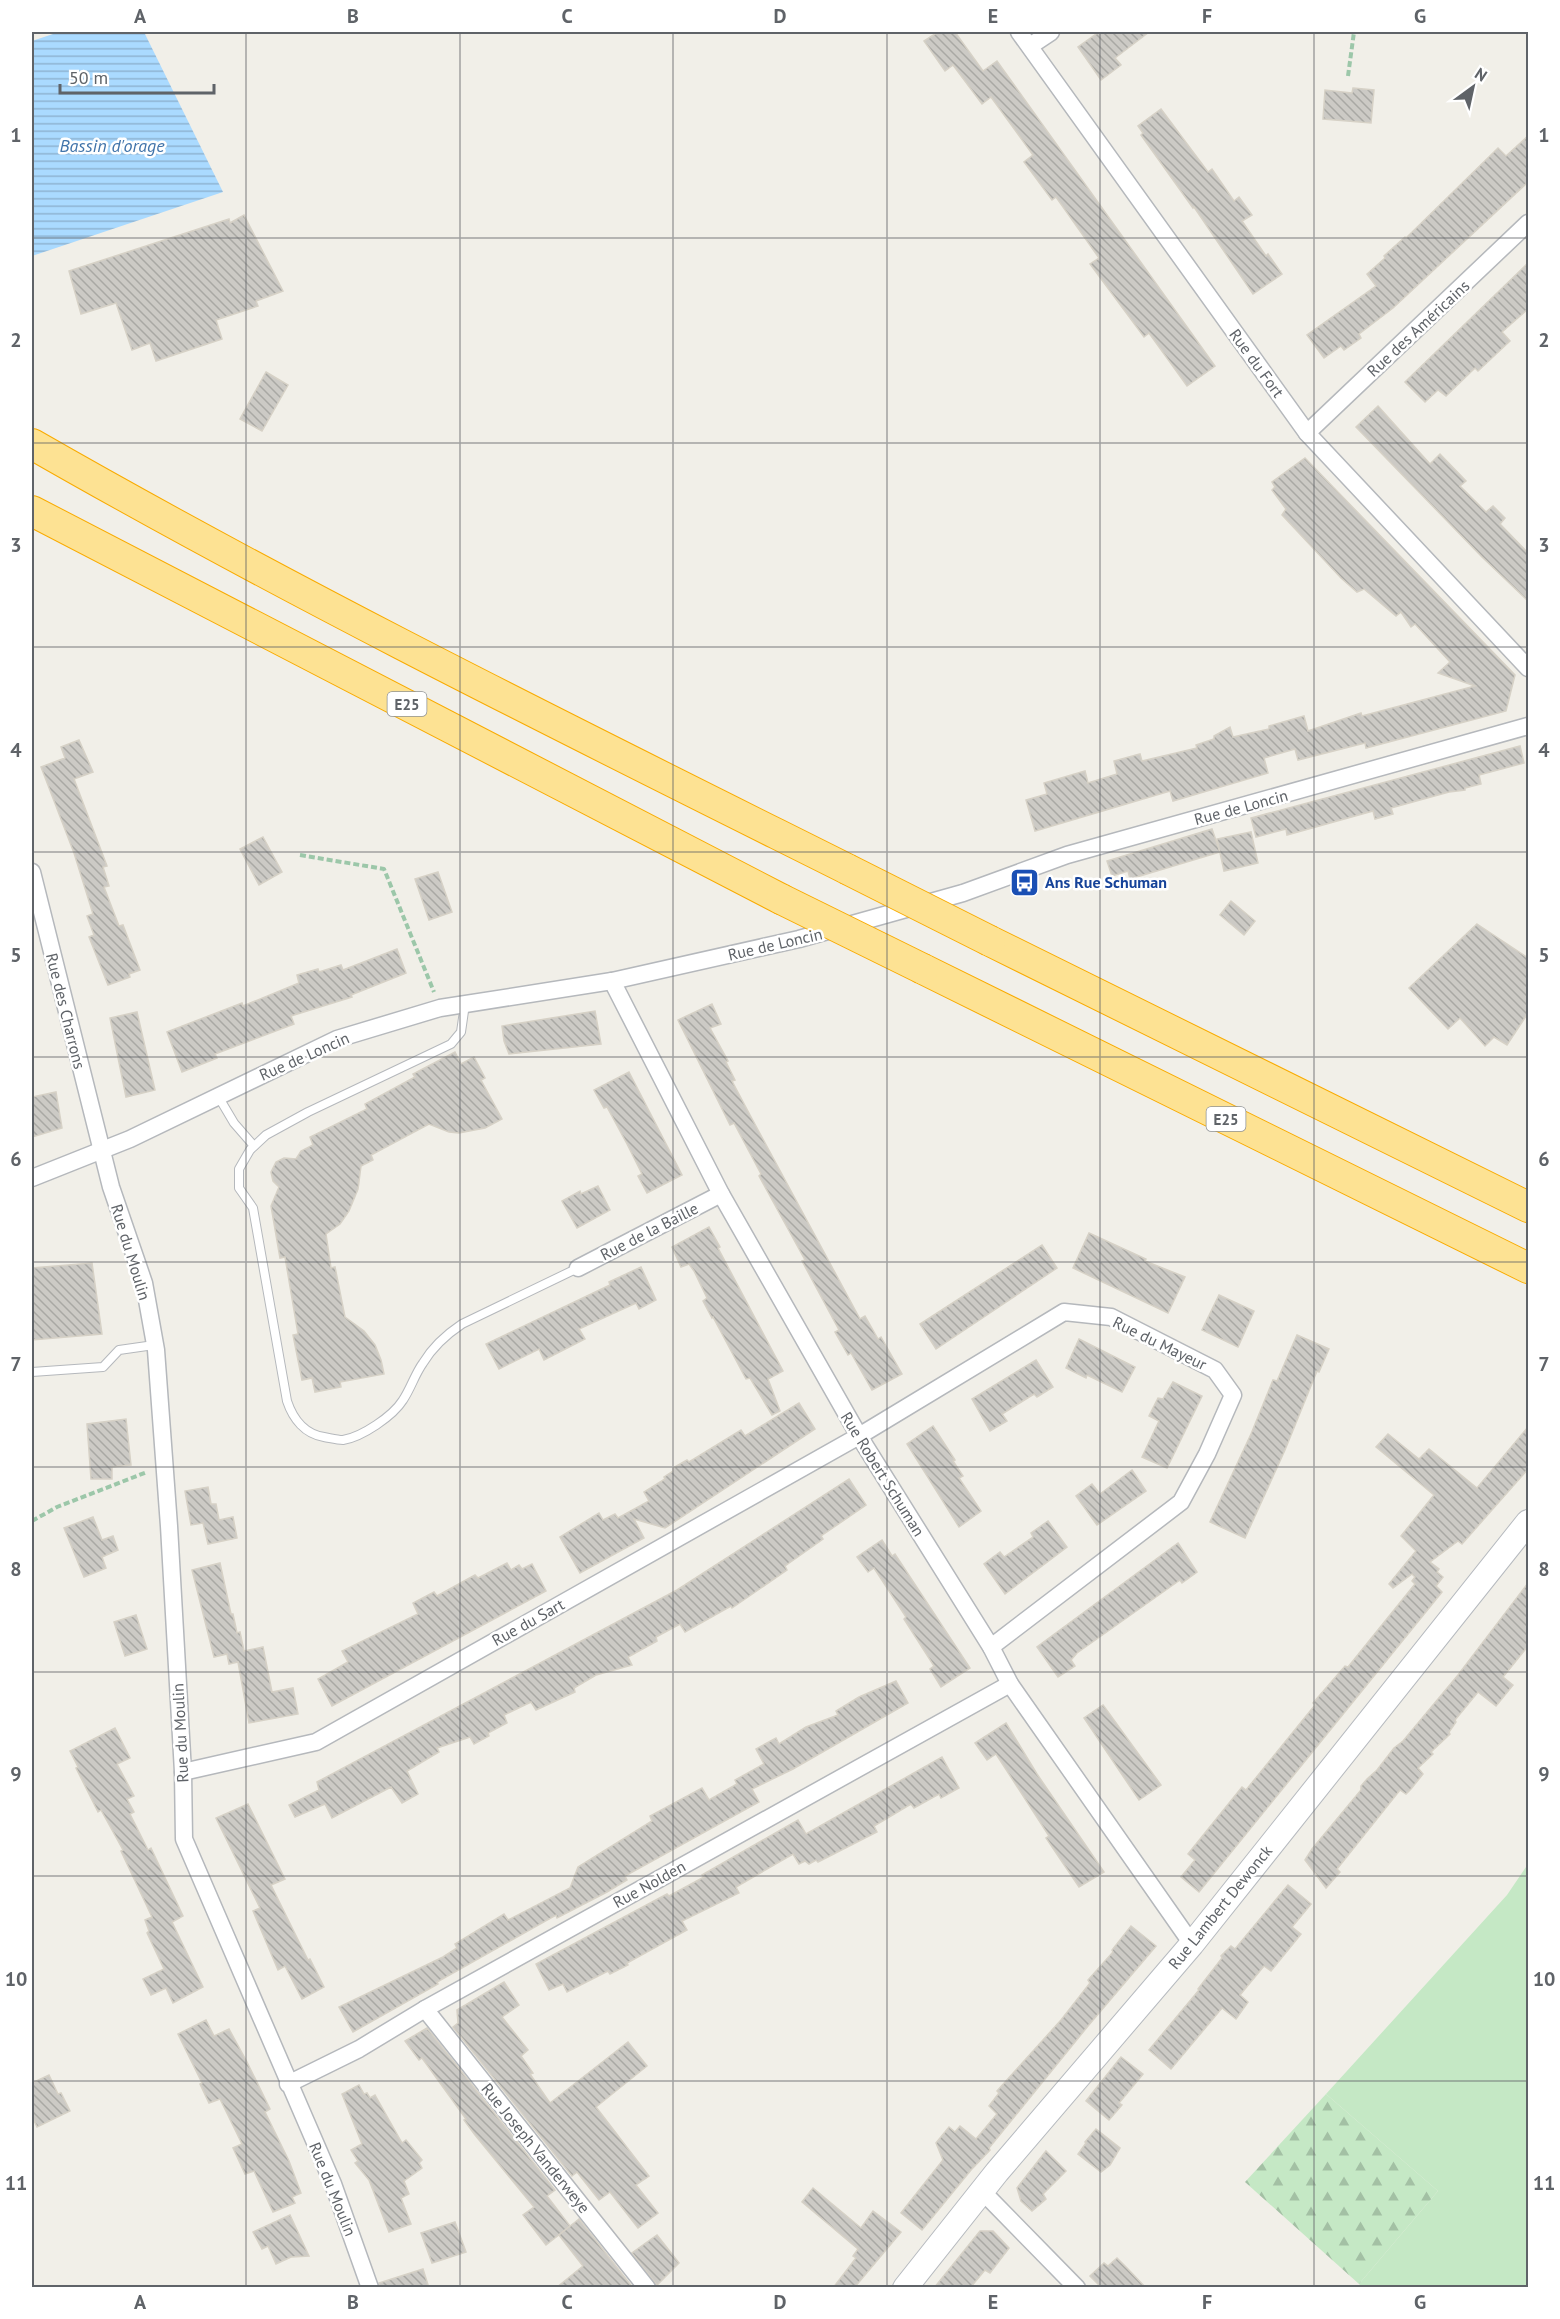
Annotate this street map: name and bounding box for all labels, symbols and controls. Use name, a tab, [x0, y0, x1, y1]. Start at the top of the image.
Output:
text: A	[134, 3, 147, 29]
text: B	[347, 3, 359, 29]
text: C	[561, 3, 573, 29]
text: D	[774, 3, 787, 29]
text: E	[988, 3, 998, 29]
text: F	[1202, 3, 1212, 29]
text: G	[1414, 3, 1426, 29]
scale bar	[60, 57, 214, 95]
north arrow	[1443, 57, 1503, 117]
text: N	[1471, 63, 1491, 86]
text: 50 m	[69, 66, 108, 89]
text: 1	[10, 122, 22, 148]
text: 1	[1538, 122, 1550, 148]
water label: Bassin d'orage	[59, 134, 165, 157]
street label: Rue des Américains	[1363, 275, 1474, 381]
street label: Rue du Fort	[1225, 325, 1289, 402]
text: 2	[10, 327, 22, 353]
text: 2	[1538, 327, 1550, 353]
text: 3	[10, 532, 22, 558]
text: 3	[1538, 532, 1550, 558]
road number: E25	[388, 692, 426, 716]
text: 4	[10, 737, 22, 763]
text: 4	[1538, 737, 1550, 763]
street label: Rue de Loncin	[1192, 785, 1290, 829]
bus stop icon: Ans Rue Schuman	[1008, 866, 1040, 898]
place label: Ans Rue Schuman	[1045, 872, 1167, 892]
street label: Rue de Loncin	[726, 923, 824, 965]
text: 5	[10, 942, 22, 968]
text: 5	[1538, 942, 1550, 968]
street label: Rue des Charrons	[42, 951, 90, 1071]
street label: Rue de Loncin	[256, 1027, 352, 1085]
road number: E25	[1206, 1107, 1246, 1131]
text: 6	[10, 1146, 22, 1172]
text: 6	[1538, 1146, 1550, 1172]
street label: Rue de la Baille	[597, 1198, 701, 1264]
street label: Rue du Moulin	[107, 1202, 155, 1302]
street label: Rue du Mayeur	[1110, 1312, 1211, 1375]
text: 7	[10, 1351, 22, 1377]
text: 7	[1538, 1351, 1550, 1377]
street label: Rue Robert Schuman	[837, 1408, 929, 1540]
text: 8	[10, 1556, 22, 1582]
text: 8	[1538, 1556, 1550, 1582]
street label: Rue du Sart	[488, 1594, 568, 1650]
street label: Rue du Moulin	[167, 1683, 193, 1783]
text: 9	[10, 1761, 22, 1787]
text: 9	[1538, 1761, 1550, 1787]
street label: Rue Lambert Dewonck	[1164, 1841, 1276, 1973]
street label: Rue Nolden	[609, 1856, 689, 1912]
text: 10	[5, 1966, 27, 1992]
text: 10	[1533, 1966, 1555, 1992]
street label: Rue Joseph Vanderweye	[477, 2079, 595, 2217]
street label: Rue du Moulin	[305, 2139, 361, 2239]
text: 11	[5, 2170, 27, 2196]
text: 11	[1533, 2170, 1555, 2196]
text: A	[134, 2289, 147, 2315]
text: B	[347, 2289, 359, 2315]
text: C	[561, 2289, 573, 2315]
text: D	[774, 2289, 787, 2315]
text: E	[988, 2289, 998, 2315]
text: F	[1202, 2289, 1212, 2315]
text: G	[1414, 2289, 1426, 2315]

